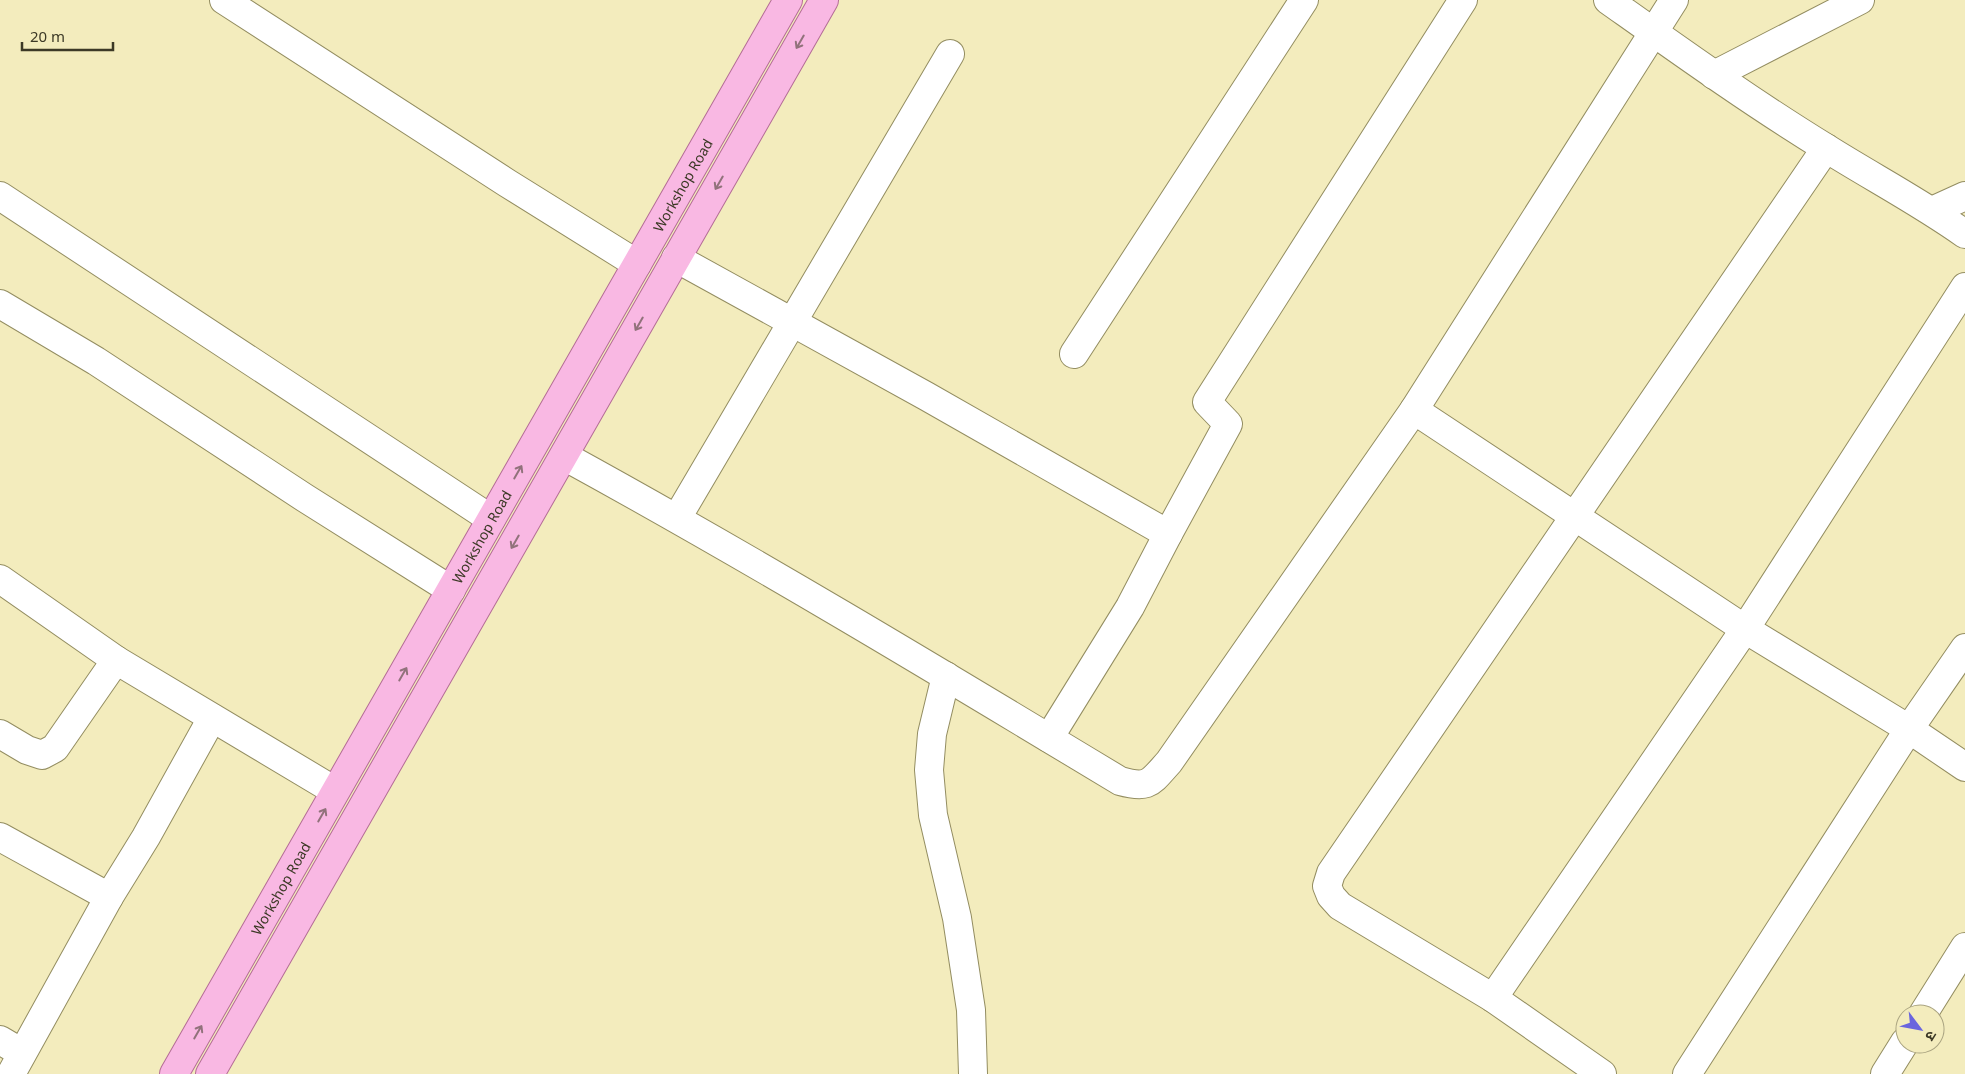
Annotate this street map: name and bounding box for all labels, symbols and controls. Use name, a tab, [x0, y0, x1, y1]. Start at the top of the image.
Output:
scale bar	[22, 20, 114, 52]
text: 20 m	[30, 26, 65, 46]
one-way arrow	[795, 35, 805, 50]
street label: Workshop Road	[648, 135, 716, 235]
one-way arrow	[714, 176, 724, 190]
one-way arrow	[633, 317, 643, 331]
one-way arrow	[513, 465, 523, 479]
street label: Workshop Road	[447, 487, 515, 587]
one-way arrow	[509, 534, 519, 548]
one-way arrow	[398, 666, 408, 681]
one-way arrow	[317, 807, 327, 822]
street label: Workshop Road	[246, 838, 314, 938]
north arrow	[1895, 1004, 1945, 1054]
one-way arrow	[193, 1025, 203, 1039]
text: उ	[1921, 1028, 1942, 1045]

